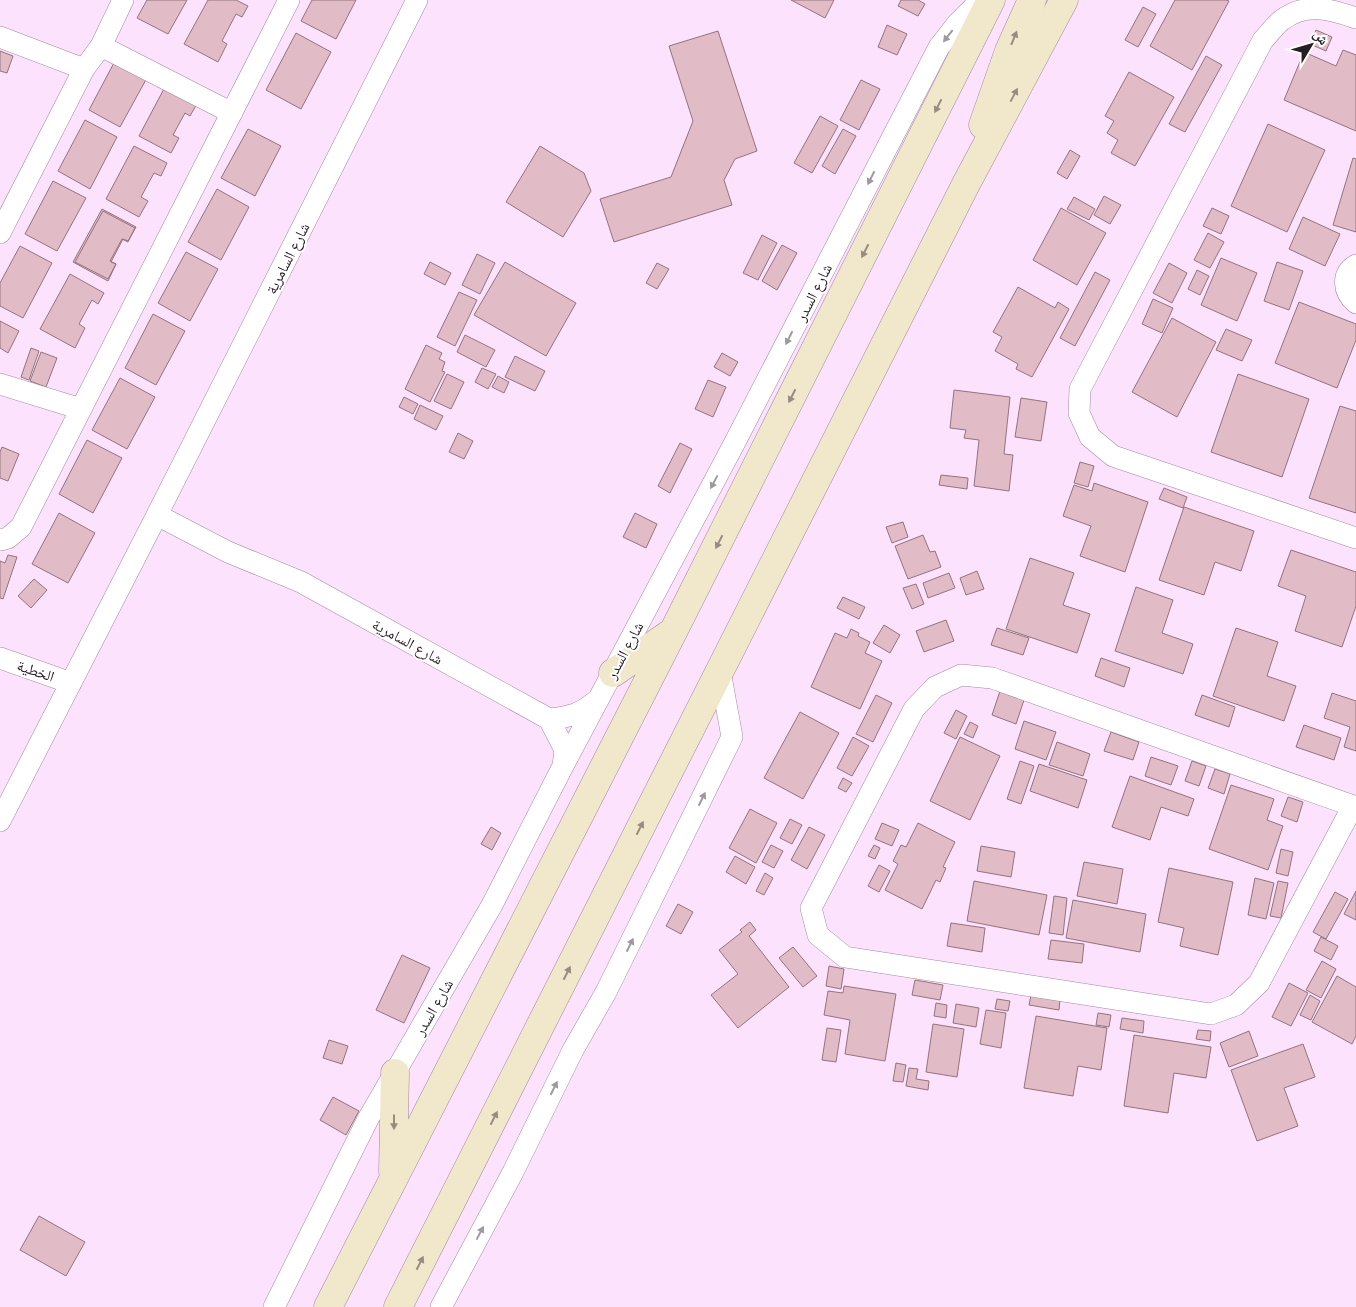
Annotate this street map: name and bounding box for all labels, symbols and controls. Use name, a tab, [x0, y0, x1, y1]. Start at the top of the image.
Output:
north arrow	[1286, 20, 1336, 70]
text: ش	[1310, 25, 1334, 49]
one-way arrow	[943, 29, 954, 42]
one-way arrow	[1011, 31, 1018, 46]
one-way arrow	[1010, 88, 1018, 102]
one-way arrow	[934, 99, 942, 113]
one-way arrow	[867, 171, 875, 186]
street label: شارع السامرية	[260, 219, 315, 298]
one-way arrow	[861, 244, 869, 258]
street label: شارع السدر	[790, 260, 837, 326]
one-way arrow	[785, 331, 793, 346]
one-way arrow	[788, 389, 796, 404]
one-way arrow	[710, 475, 718, 490]
one-way arrow	[715, 534, 723, 549]
street label: شارع السامرية	[369, 613, 447, 670]
street label: شارع السدر	[600, 618, 648, 683]
street label: الخطية	[15, 654, 57, 686]
one-way arrow	[698, 792, 706, 806]
one-way arrow	[636, 821, 644, 836]
one-way arrow	[626, 938, 634, 952]
one-way arrow	[563, 966, 571, 981]
street label: شارع السدر	[408, 975, 458, 1040]
one-way arrow	[550, 1081, 558, 1096]
one-way arrow	[490, 1111, 498, 1126]
one-way arrow	[390, 1114, 398, 1130]
one-way arrow	[476, 1226, 484, 1241]
one-way arrow	[416, 1256, 424, 1271]

